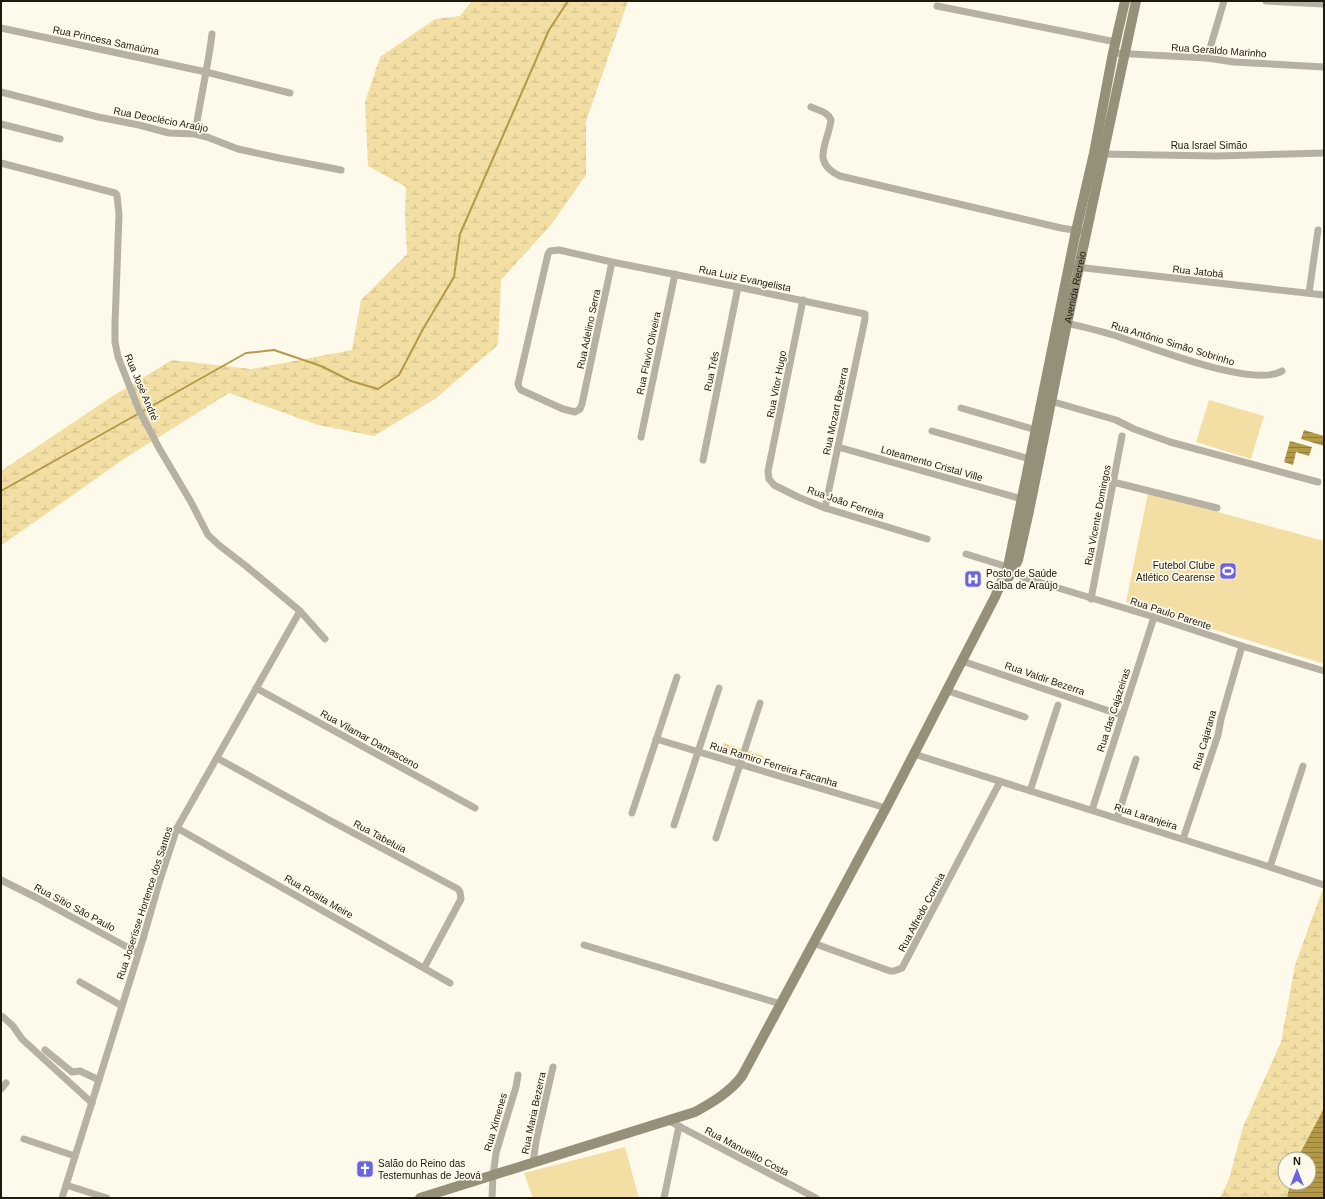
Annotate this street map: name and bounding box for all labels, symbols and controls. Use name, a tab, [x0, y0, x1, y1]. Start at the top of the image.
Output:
street label: Rua Princesa Samaúma	[52, 24, 160, 57]
street label: Rua Geraldo Marinho	[1171, 42, 1267, 59]
street label: Rua Deoclécio Araújo	[113, 105, 210, 134]
street label: Rua Israel Simão	[1171, 140, 1248, 151]
street label: Avenida Recreio	[1062, 250, 1088, 324]
street label: Rua Luiz Evangelista	[698, 263, 792, 294]
street label: Rua Jatobá	[1172, 263, 1224, 280]
street label: Rua Adelino Serra	[575, 288, 602, 370]
street label: Rua Flavio Oliveira	[634, 310, 663, 396]
street label: Rua Antônio Simão Sobrinho	[1110, 319, 1236, 368]
street label: Rua Vitor Hugo	[765, 349, 788, 419]
street label: Rua Três	[702, 350, 721, 392]
street label: Rua José André	[123, 352, 161, 422]
street label: Rua Mozart Bezerra	[821, 366, 850, 456]
street label: Loteamento Cristal Ville	[880, 444, 984, 483]
street label: Rua Vicente Domingos	[1082, 464, 1113, 566]
street label: Rua João Ferreira	[806, 484, 886, 521]
place label: Futebol Clube Atlético Cearense	[1136, 560, 1215, 583]
sports icon: Futebol Clube Atlético Cearense	[1218, 561, 1238, 581]
place label: Posto de Saúde Galba de Araújo	[986, 568, 1058, 591]
hospital icon: Posto de Saúde Galba de Araújo	[963, 569, 983, 589]
street label: Rua Paulo Parente	[1129, 595, 1213, 632]
street label: Rua Valdir Bezerra	[1003, 660, 1087, 697]
street label: Rua das Cajazeiras	[1095, 667, 1132, 753]
street label: Rua Vilamar Damasceno	[319, 708, 421, 771]
street label: Rua Cajarana	[1191, 709, 1218, 771]
street label: Rua Ramiro Ferreira Facanha	[709, 740, 839, 789]
street label: Rua Laranjeira	[1113, 801, 1179, 832]
street label: Rua Tabeluia	[351, 818, 408, 855]
street label: Rua Joserísse Hortence dos Santos	[115, 825, 174, 981]
street label: Rua Alfredo Correia	[896, 870, 947, 954]
street label: Rua Rosita Meire	[283, 872, 355, 921]
street label: Rua Sítio São Paulo	[32, 881, 117, 934]
street label: Rua Maria Bezerra	[519, 1070, 548, 1155]
street label: Rua Ximenes	[482, 1092, 509, 1153]
street label: Rua Manuelito Costa	[703, 1125, 791, 1178]
north arrow	[1277, 1151, 1317, 1191]
text: N	[1293, 1155, 1301, 1167]
place label: Salão do Reino das Testemunhas de Jeová	[378, 1158, 481, 1181]
church icon: Salão do Reino das Testemunhas de Jeová	[355, 1159, 375, 1179]

